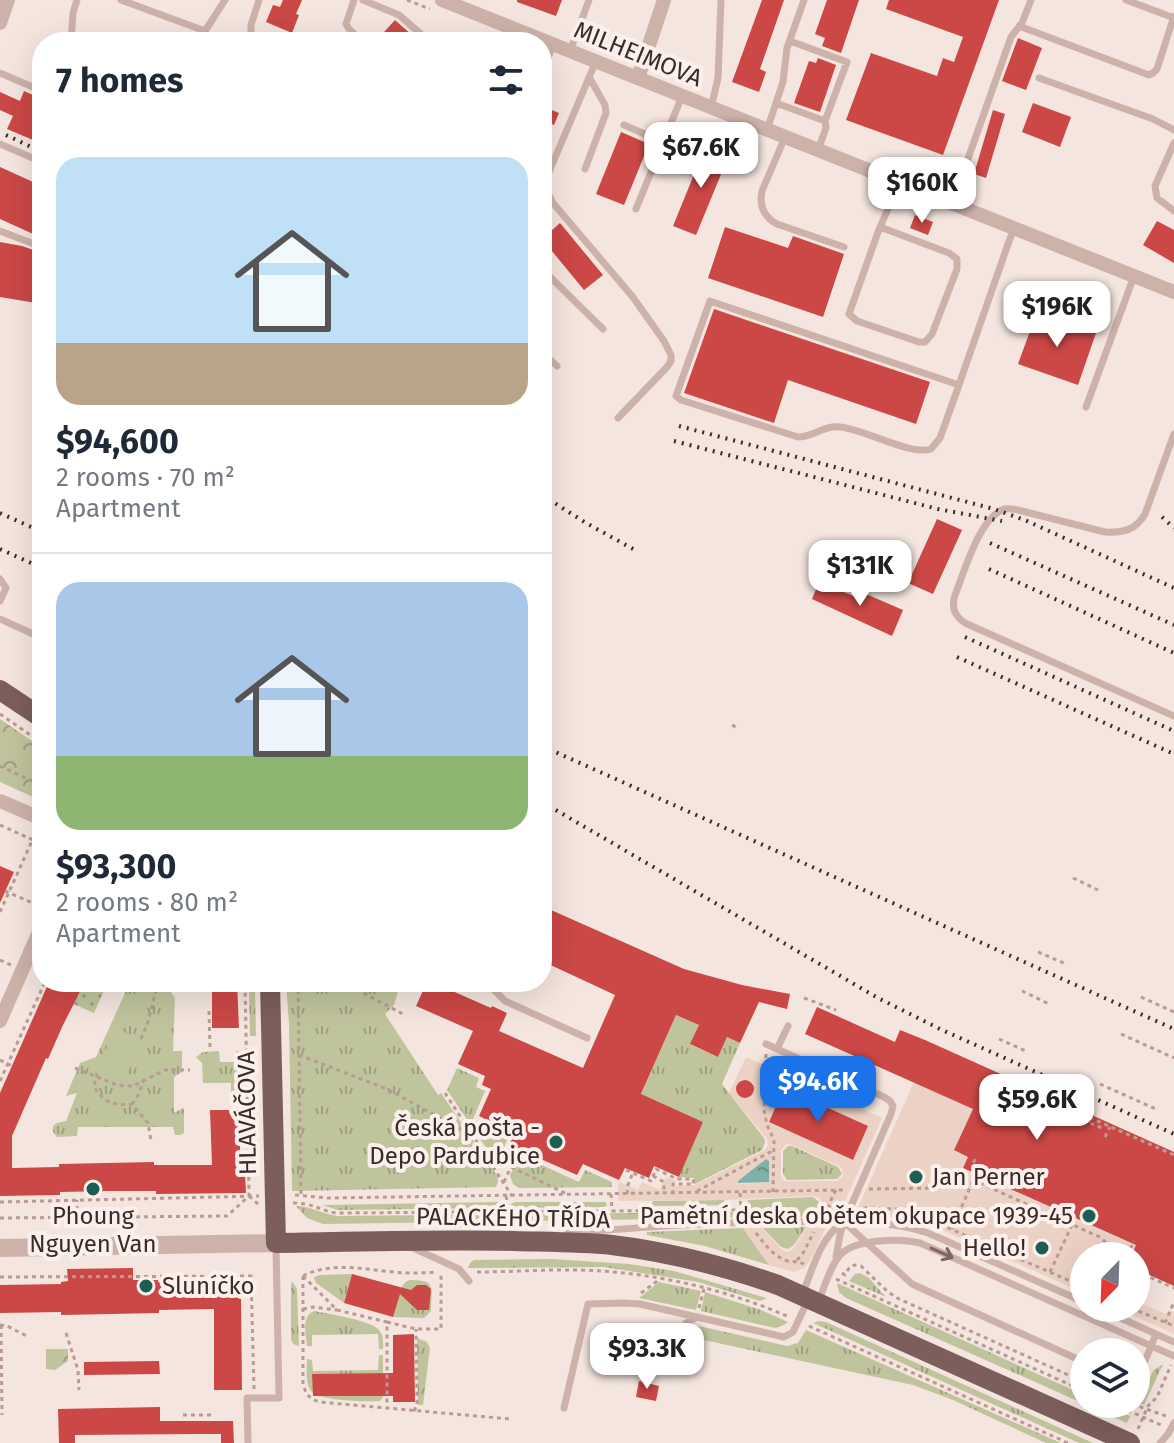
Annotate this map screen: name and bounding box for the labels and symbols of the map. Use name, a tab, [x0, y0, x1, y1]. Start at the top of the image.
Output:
street label: MILHEIMOVA	[570, 16, 706, 92]
pin: $67.6K	[636, 122, 766, 190]
pin: $160K	[866, 157, 978, 225]
pin: $196K	[1001, 281, 1113, 349]
pin: $131K	[804, 540, 916, 608]
street label: HLAVÁČOVA	[231, 1050, 262, 1175]
pin: $94.6K	[753, 1056, 883, 1124]
pin: $59.6K	[972, 1074, 1102, 1142]
place label: Česká pošta - Depo Pardubice	[369, 1113, 540, 1170]
marker: Česká pošta - Depo Pardubice	[547, 1133, 565, 1151]
place label: Jan Perner	[932, 1163, 1046, 1191]
marker: Jan Perner	[907, 1168, 925, 1186]
marker: Phoung Nguyen Van	[84, 1180, 102, 1198]
street label: PALACKÉHO TŘÍDA	[416, 1201, 611, 1234]
place label: Phoung Nguyen Van	[29, 1202, 157, 1258]
place label: Pamětní deska obětem okupace 1939-45	[640, 1202, 1073, 1230]
marker: Pamětní deska obětem okupace 1939-45	[1080, 1207, 1098, 1225]
place label: Hello!	[963, 1234, 1026, 1262]
marker: Hello!	[1033, 1239, 1051, 1257]
north arrow	[1070, 1242, 1150, 1322]
one-way arrow	[930, 1246, 954, 1261]
place label: Sluníčko	[162, 1272, 254, 1300]
marker: Sluníčko	[137, 1277, 155, 1295]
pin: $93.3K	[582, 1323, 712, 1391]

